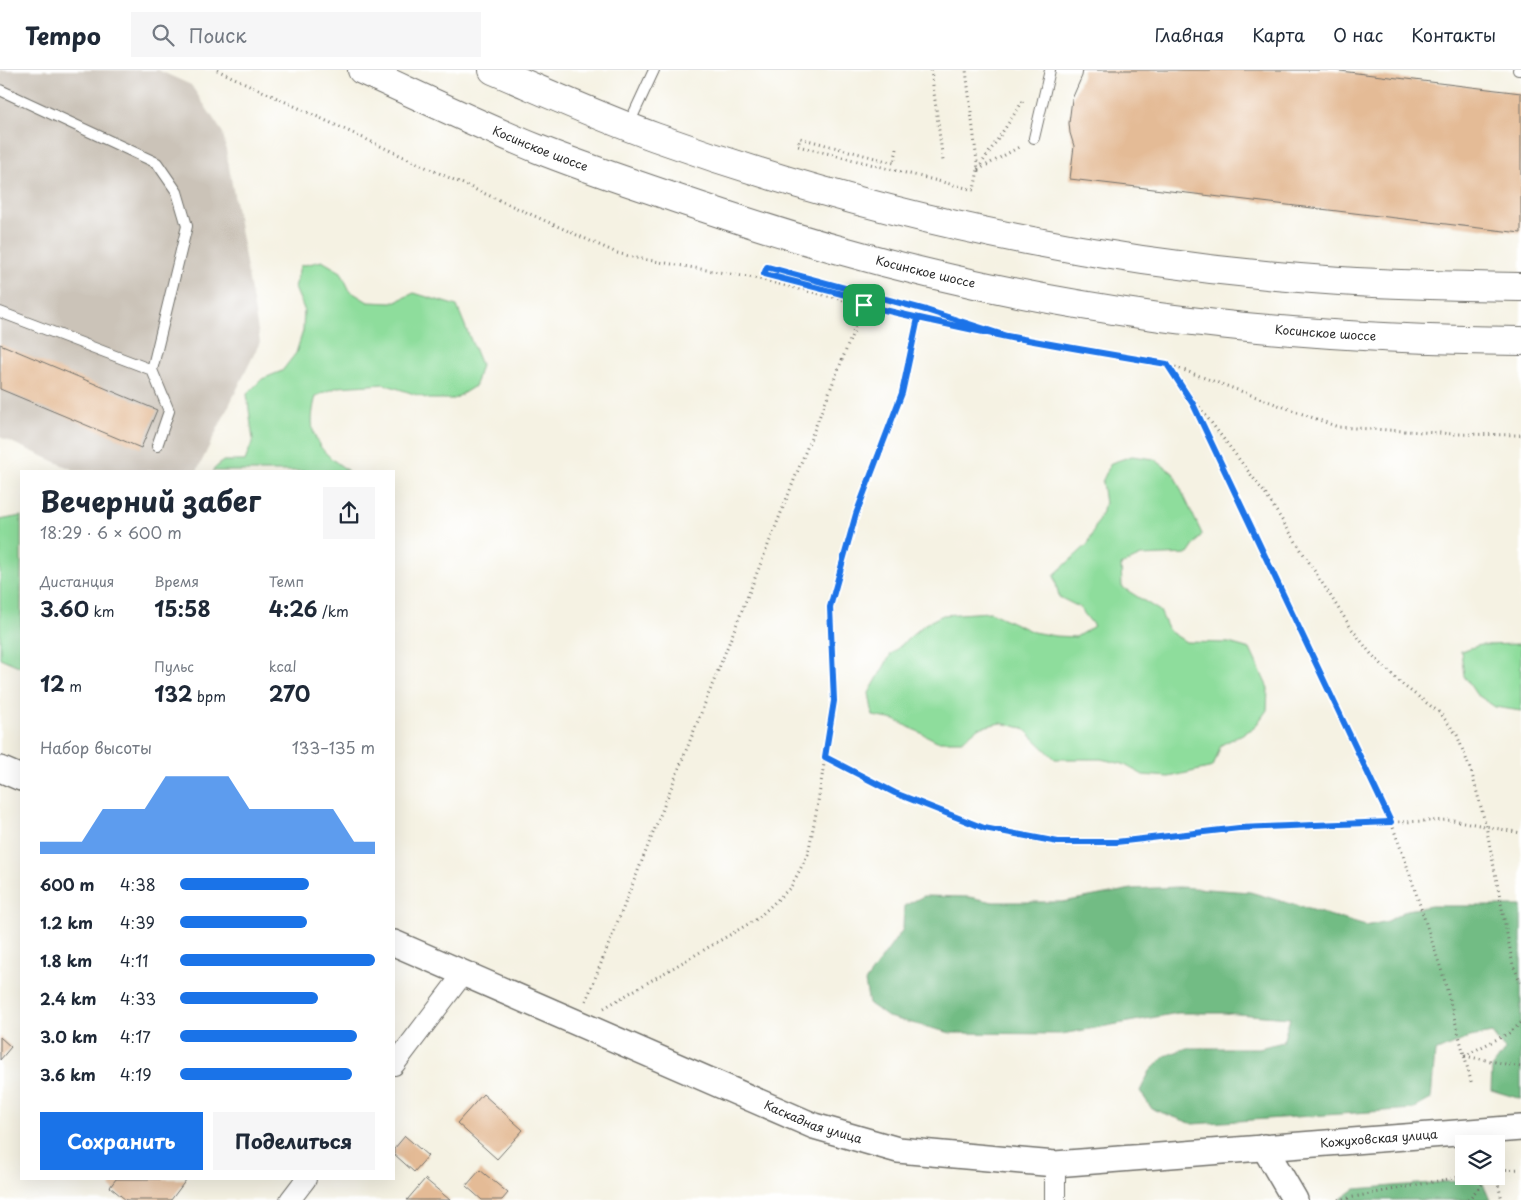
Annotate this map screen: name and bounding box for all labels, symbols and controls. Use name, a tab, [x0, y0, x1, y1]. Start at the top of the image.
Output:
search box	[131, 12, 481, 57]
text: Tempo	[25, 17, 101, 53]
icon: search	[149, 21, 177, 49]
text: Поиск	[189, 21, 247, 49]
text: Главная	[1155, 21, 1224, 48]
text: Карта	[1252, 21, 1305, 48]
text: О нас	[1333, 21, 1383, 48]
text: Контакты	[1411, 21, 1496, 48]
street label: Косинское шоссе	[490, 121, 591, 175]
street label: Косинское шоссе	[874, 250, 977, 292]
pin	[843, 284, 885, 326]
icon: arrive	[850, 291, 878, 319]
street label: Косинское шоссе	[1274, 320, 1377, 345]
text: Вечерний забег	[40, 479, 261, 522]
button: share	[323, 487, 375, 539]
text: 18:29 · 6 × 600 m	[40, 520, 182, 544]
text: Дистанция	[40, 571, 114, 592]
text: Время	[154, 571, 199, 592]
text: Темп	[269, 571, 304, 592]
text: 3.60	[40, 592, 89, 624]
text: 15:58	[154, 592, 211, 624]
text: 4:26	[269, 592, 317, 624]
text: km	[89, 601, 115, 622]
text: /km	[317, 601, 349, 622]
text: Пульс	[154, 656, 194, 677]
text: kcal	[269, 656, 297, 677]
text: 12	[40, 667, 65, 699]
text: m	[65, 676, 82, 697]
text: 132	[154, 677, 192, 709]
text: 270	[269, 677, 310, 709]
text: bpm	[192, 686, 226, 707]
text: Набор высоты	[40, 735, 152, 759]
text: 133–135 m	[292, 735, 375, 759]
text: 600 m	[40, 872, 94, 896]
text: 4:38	[120, 872, 156, 896]
text: 1.2 km	[40, 910, 93, 934]
text: 4:39	[120, 910, 155, 934]
text: 1.8 km	[40, 948, 92, 972]
text: 4:11	[120, 948, 149, 972]
text: 2.4 km	[40, 986, 96, 1010]
text: 4:33	[120, 986, 156, 1010]
text: 3.0 km	[40, 1024, 97, 1048]
text: 4:17	[120, 1024, 151, 1048]
text: 3.6 km	[40, 1062, 96, 1086]
text: 4:19	[120, 1062, 152, 1086]
street label: Каскадная улица	[761, 1095, 865, 1147]
button: Сохранить	[40, 1112, 203, 1170]
button: Поделиться	[213, 1112, 375, 1170]
street label: Кожуховская улица	[1319, 1124, 1439, 1151]
map controls	[1455, 1135, 1505, 1185]
button: layers	[1455, 1135, 1505, 1185]

